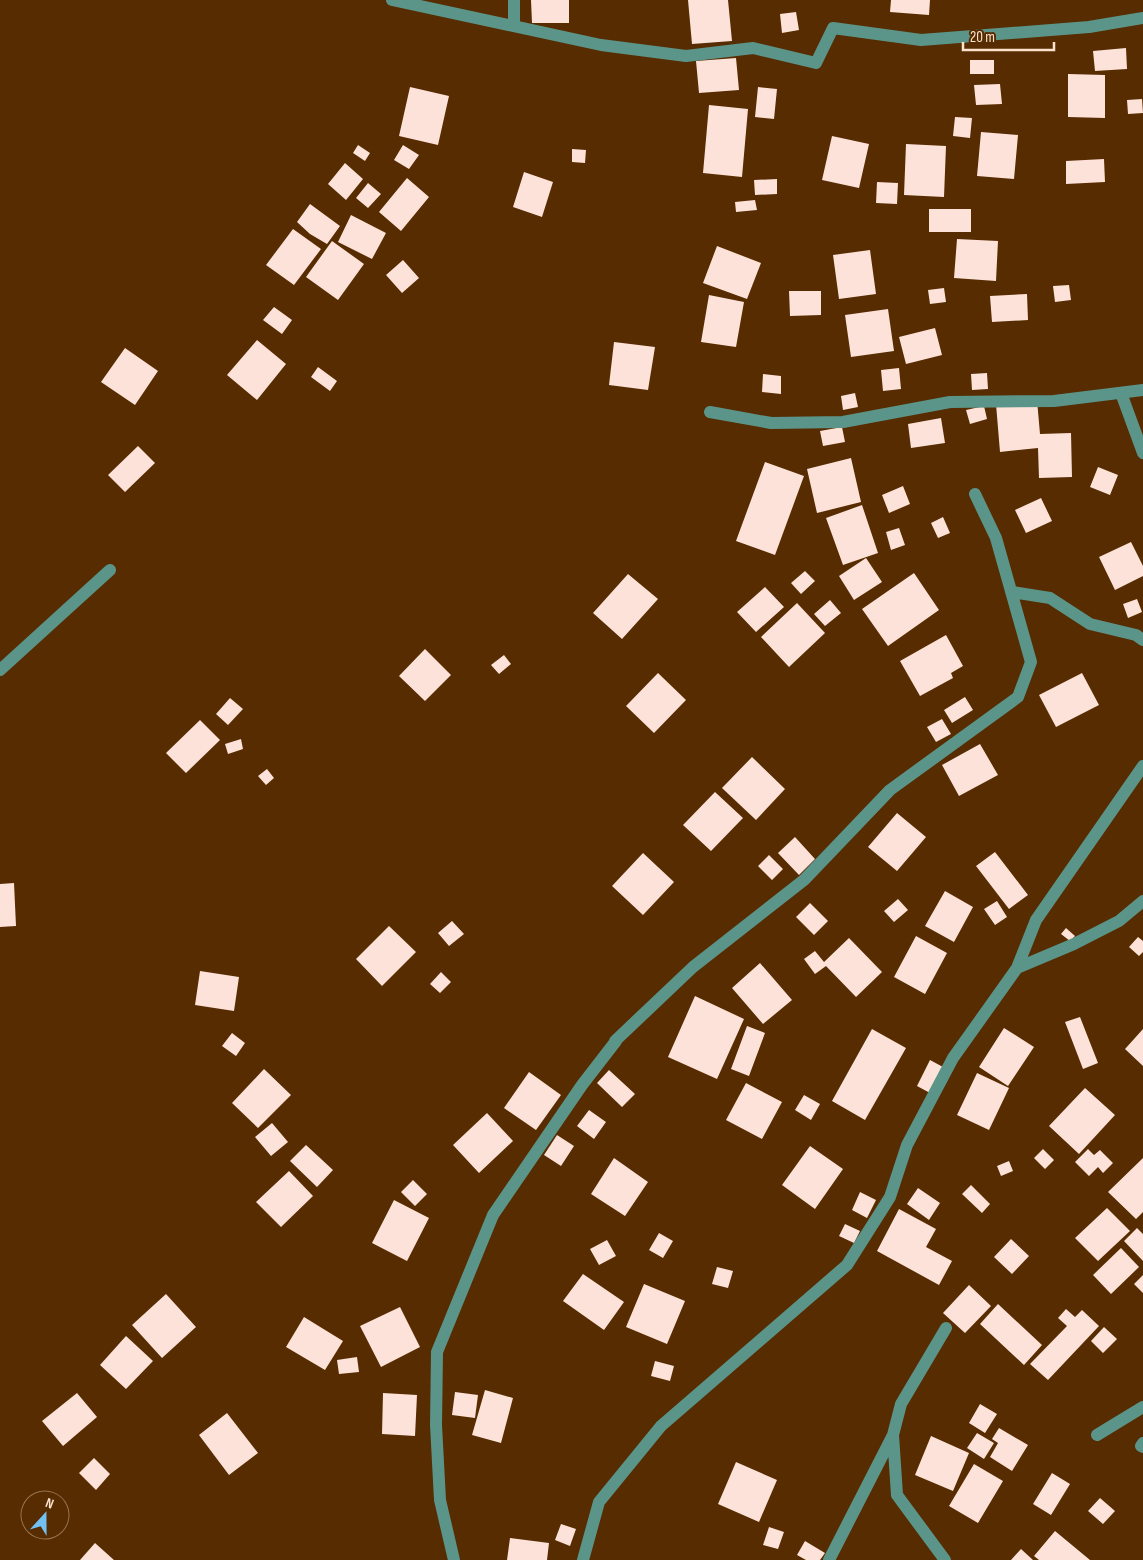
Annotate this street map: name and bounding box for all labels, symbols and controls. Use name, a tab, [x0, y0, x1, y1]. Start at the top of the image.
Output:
scale bar	[963, 20, 1054, 52]
text: 20 m	[970, 28, 995, 47]
north arrow	[20, 1490, 70, 1540]
text: N	[43, 1494, 56, 1513]

